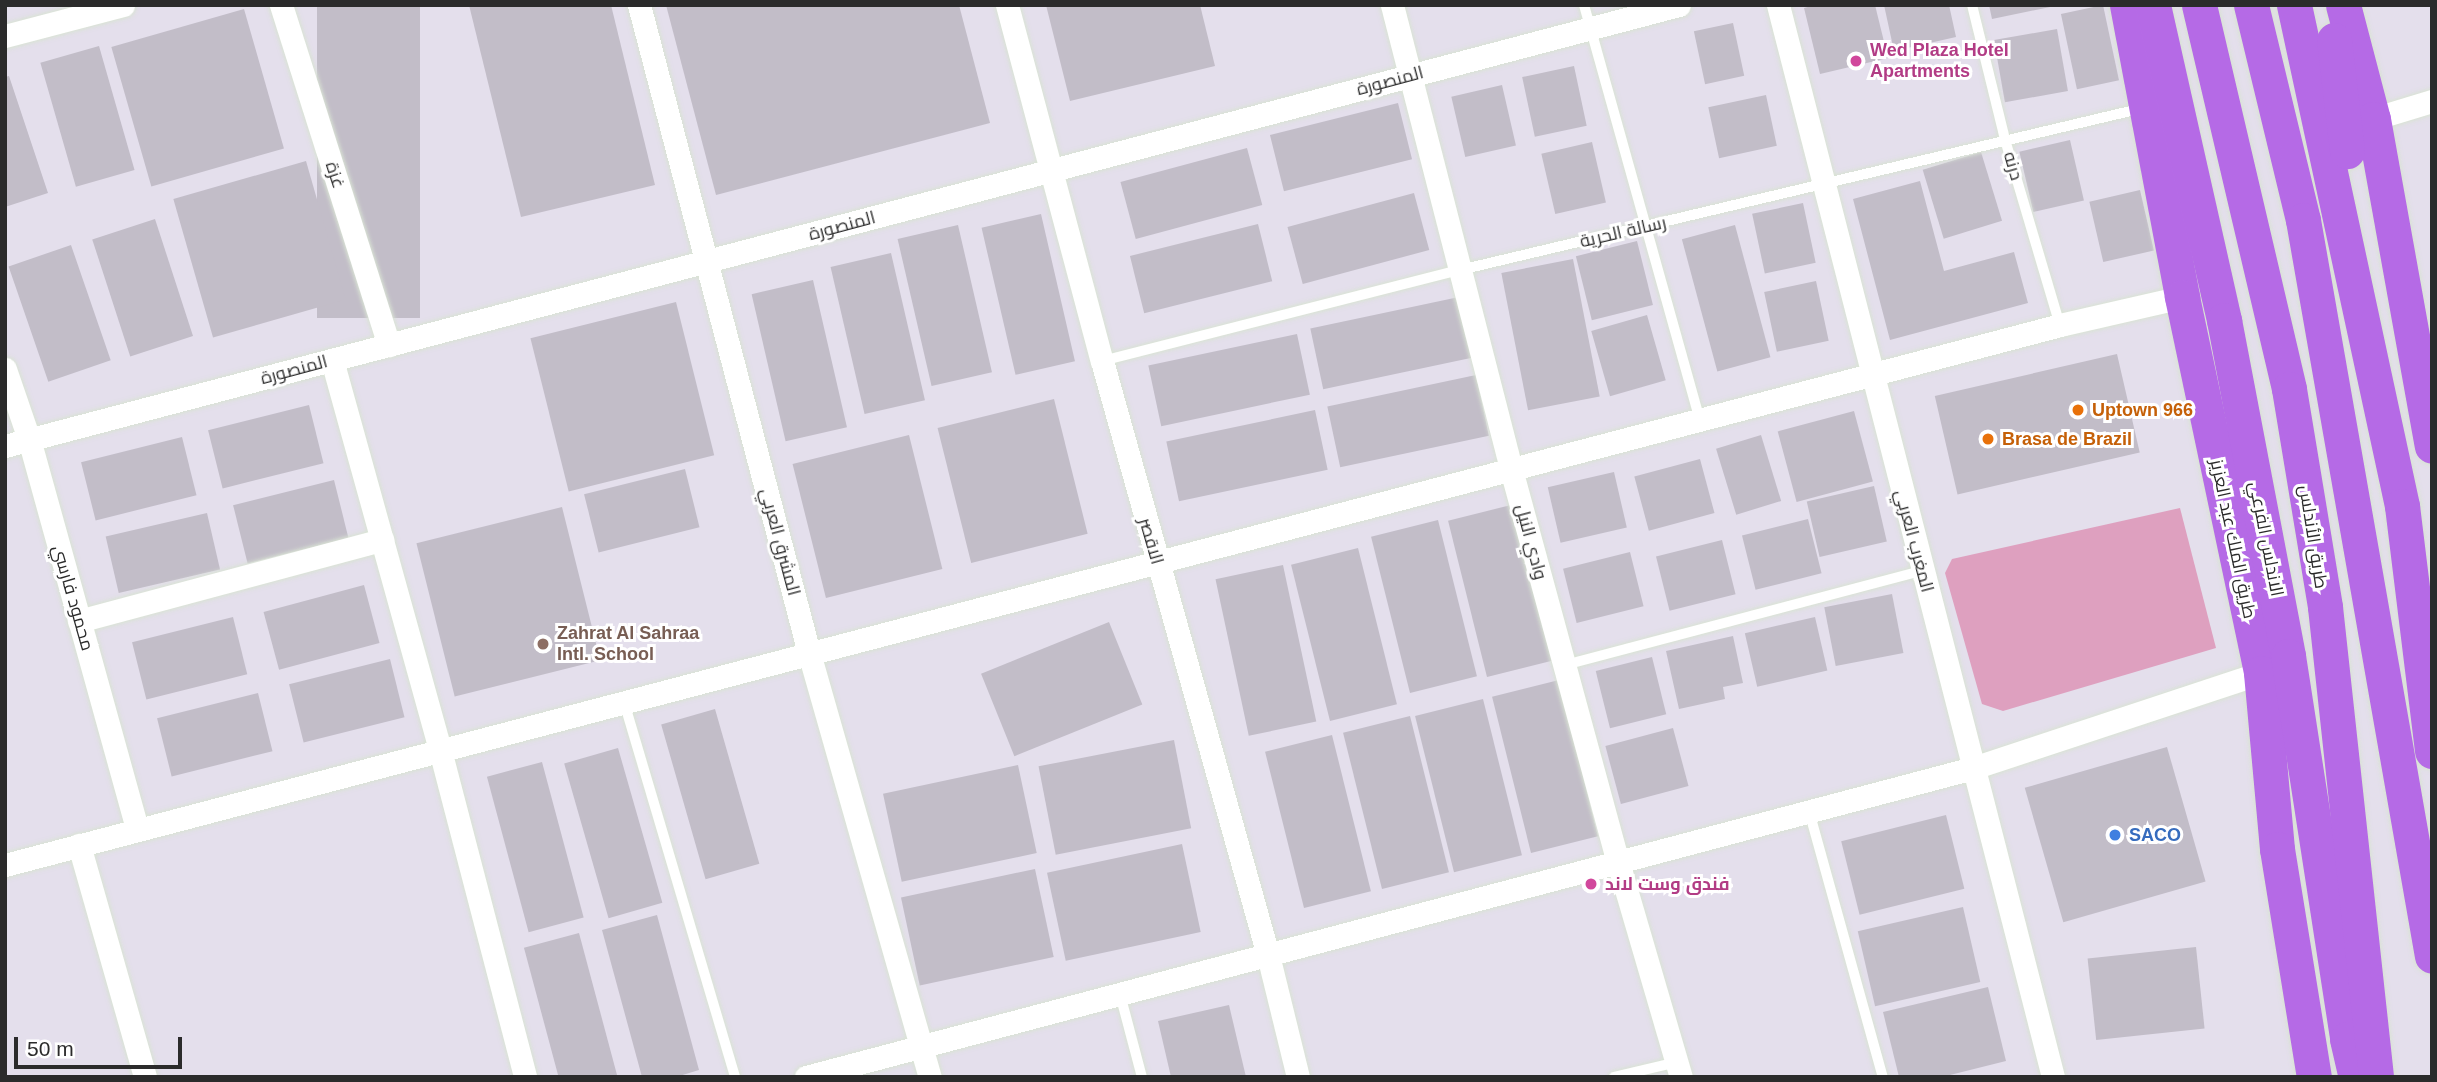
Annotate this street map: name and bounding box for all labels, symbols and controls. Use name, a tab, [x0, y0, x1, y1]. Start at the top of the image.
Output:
place label: Wed Plaza Hotel Apartments	[1870, 40, 2009, 82]
marker: Wed Plaza Hotel Apartments	[1848, 53, 1864, 69]
street label: المنصورة	[1354, 62, 1426, 100]
street label: درنه	[1999, 149, 2027, 183]
street label: غزة	[321, 159, 349, 191]
street label: المنصورة	[806, 207, 878, 245]
street label: رسالة الحرية	[1578, 212, 1668, 252]
street label: المنصورة	[258, 351, 330, 389]
place label: Uptown 966	[2092, 399, 2193, 421]
marker: Uptown 966	[2070, 402, 2086, 418]
place label: Brasa de Brazil	[2002, 428, 2132, 450]
marker: Brasa de Brazil	[1980, 431, 1996, 447]
street label: طريق الملك عبد العزيز	[2206, 457, 2260, 621]
street label: الاندلس الفرعي	[2244, 480, 2288, 598]
street label: طريق الأندلس	[2294, 484, 2332, 590]
street label: المشرق العربي	[755, 486, 805, 598]
street label: المغرب العربي	[1890, 487, 1938, 595]
street label: وادي النيل	[1511, 502, 1551, 582]
street label: الاقصر	[1134, 515, 1168, 567]
street label: محمود فارسي	[48, 543, 98, 653]
place label: Zahrat Al Sahraa Intl. School	[557, 623, 700, 666]
marker: Zahrat Al Sahraa Intl. School	[535, 636, 551, 652]
place label: SACO	[2129, 824, 2181, 846]
marker: SACO	[2107, 827, 2123, 843]
place label: فندق وست لاند	[1605, 873, 1730, 895]
marker: فندق وست لاند	[1583, 876, 1599, 892]
scale bar	[18, 1023, 186, 1066]
text: 50 m	[27, 1037, 74, 1060]

